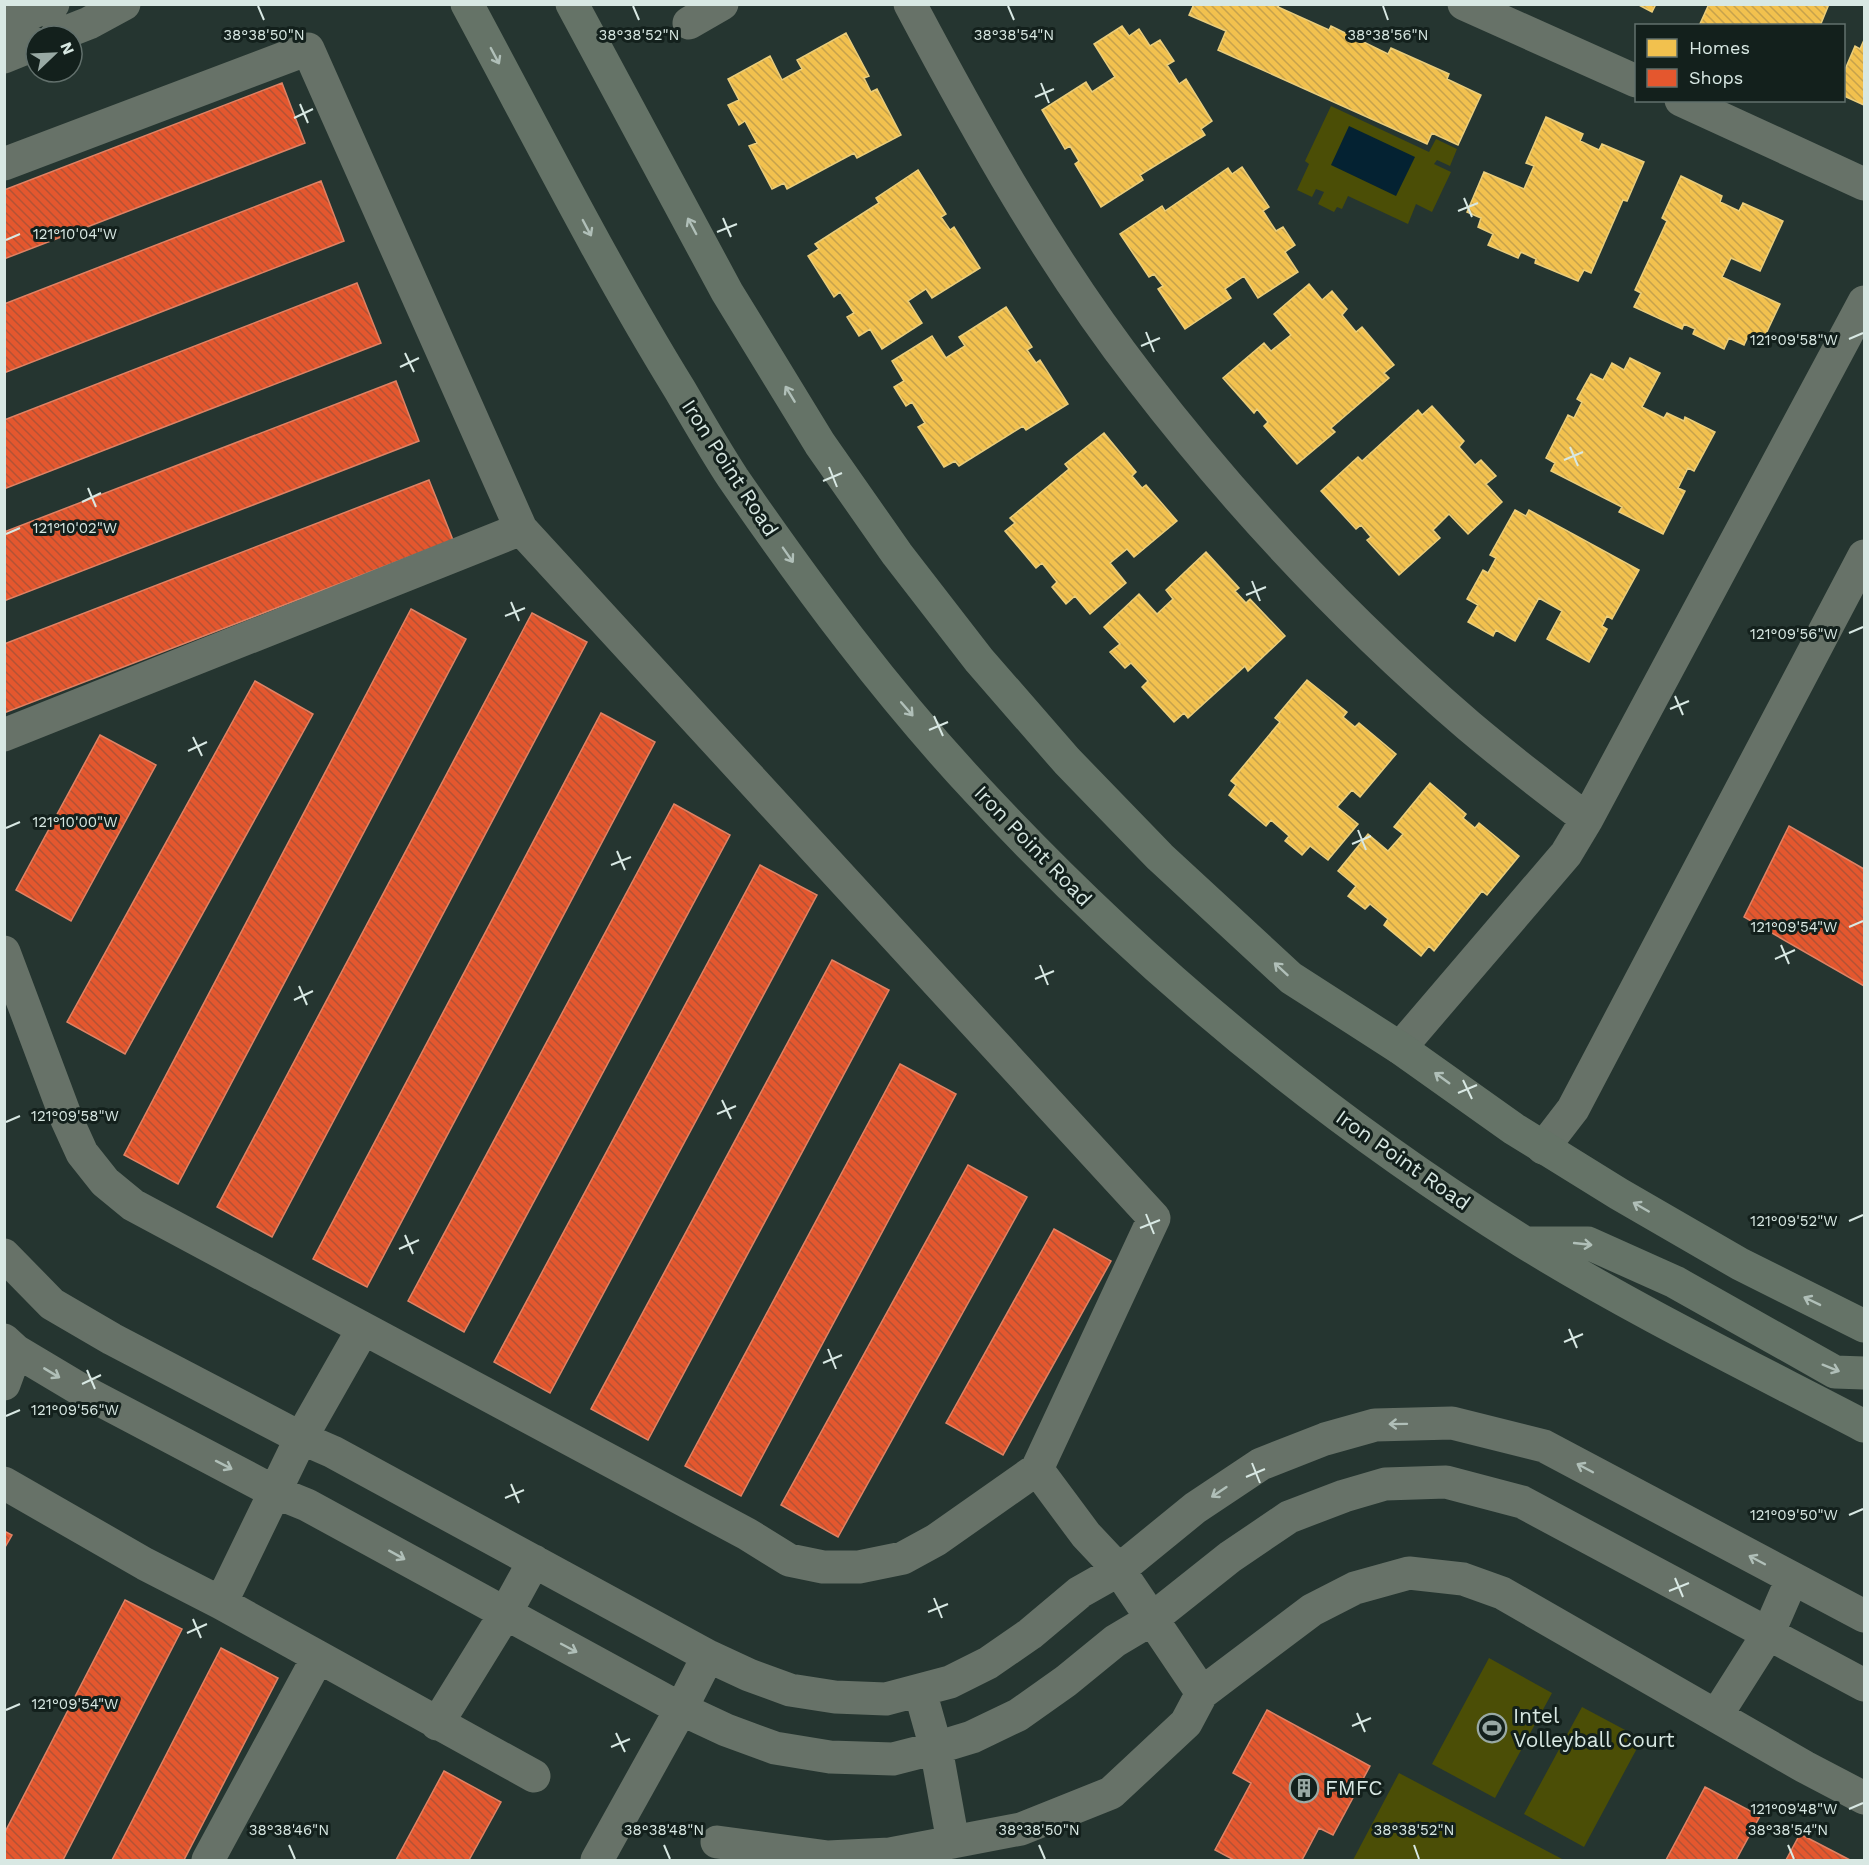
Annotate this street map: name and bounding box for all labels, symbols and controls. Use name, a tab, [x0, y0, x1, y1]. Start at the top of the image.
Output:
north arrow	[24, 24, 84, 84]
legend	[1635, 24, 1845, 102]
text: 38°38'50"N	[223, 26, 305, 44]
text: 38°38'52"N	[599, 26, 679, 44]
text: 38°38'54"N	[974, 26, 1054, 44]
text: 38°38'56"N	[1347, 26, 1429, 44]
text: Homes	[1689, 37, 1750, 58]
text: N	[56, 39, 78, 58]
one-way arrow	[489, 47, 501, 64]
text: Shops	[1689, 67, 1743, 88]
one-way arrow	[686, 218, 698, 235]
one-way arrow	[581, 219, 593, 236]
text: 121°10'04"W	[33, 225, 117, 243]
text: 121°09'58"W	[1750, 331, 1838, 349]
one-way arrow	[783, 386, 795, 403]
street label: Iron Point Road	[677, 395, 784, 541]
text: 121°10'02"W	[33, 519, 117, 537]
one-way arrow	[782, 546, 794, 563]
text: 121°09'56"W	[1750, 625, 1838, 643]
one-way arrow	[900, 701, 914, 716]
street label: Iron Point Road	[969, 780, 1097, 911]
text: 121°10'00"W	[32, 813, 118, 831]
text: 121°09'54"W	[1750, 918, 1838, 936]
one-way arrow	[1274, 962, 1289, 976]
one-way arrow	[1435, 1072, 1451, 1085]
street label: Iron Point Road	[1331, 1104, 1475, 1215]
text: 121°09'58"W	[31, 1107, 119, 1125]
one-way arrow	[1633, 1201, 1650, 1213]
text: 121°09'52"W	[1750, 1212, 1838, 1230]
one-way arrow	[1573, 1239, 1592, 1250]
one-way arrow	[1803, 1294, 1821, 1306]
one-way arrow	[1822, 1364, 1840, 1375]
one-way arrow	[43, 1368, 60, 1380]
text: 121°09'56"W	[31, 1401, 119, 1419]
one-way arrow	[1389, 1418, 1409, 1430]
one-way arrow	[215, 1460, 233, 1471]
one-way arrow	[1576, 1462, 1594, 1473]
one-way arrow	[1210, 1486, 1227, 1499]
text: 121°09'50"W	[1750, 1506, 1838, 1524]
one-way arrow	[388, 1550, 406, 1561]
one-way arrow	[1749, 1554, 1766, 1566]
one-way arrow	[559, 1643, 577, 1654]
text: 121°09'54"W	[31, 1695, 119, 1713]
place label: Intel Volleyball Court	[1513, 1703, 1675, 1752]
sports icon: Intel Volleyball Court	[1476, 1712, 1508, 1744]
building icon: FMFC	[1288, 1772, 1320, 1804]
place label: FMFC	[1325, 1775, 1383, 1800]
text: 121°09'48"W	[1751, 1800, 1837, 1818]
text: 38°38'46"N	[249, 1821, 329, 1839]
text: 38°38'48"N	[624, 1821, 704, 1839]
text: 38°38'50"N	[998, 1821, 1080, 1839]
text: 38°38'52"N	[1374, 1821, 1454, 1839]
text: 38°38'54"N	[1748, 1821, 1828, 1839]

